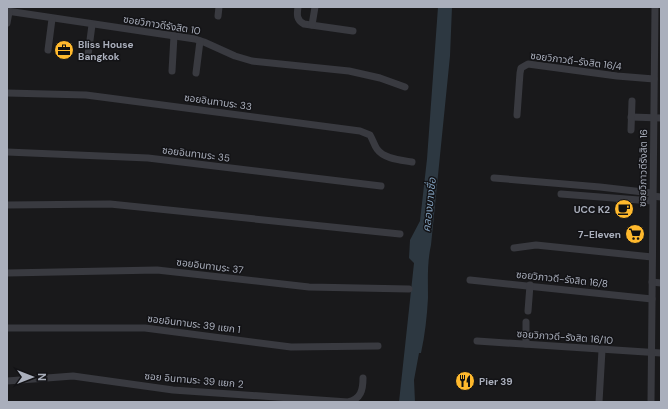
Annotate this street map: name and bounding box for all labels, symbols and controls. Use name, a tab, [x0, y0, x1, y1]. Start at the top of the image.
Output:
street label: ซอยวิภาวดีรังสิต 10	[122, 12, 202, 38]
place label: Bliss House Bangkok	[78, 38, 134, 63]
office icon: Bliss House Bangkok	[53, 39, 75, 61]
street label: ซอยวิภาวดี-รังสิต 16/4	[530, 49, 622, 73]
street label: ซอยอินทามระ 33	[183, 91, 253, 113]
street label: ซอยวิภาวดีรังสิต 16	[636, 129, 650, 207]
street label: ซอยอินทามระ 35	[161, 143, 231, 165]
water label: คลองบางซื่อ	[418, 176, 439, 233]
cafe icon: UCC K2	[613, 198, 635, 220]
place label: UCC K2	[574, 203, 610, 216]
supermarket icon: 7-Eleven	[624, 223, 646, 245]
place label: 7-Eleven	[578, 228, 621, 241]
street label: ซอยอินทามระ 37	[176, 255, 244, 277]
street label: ซอยวิภาวดี-รังสิต 16/8	[515, 268, 609, 290]
street label: ซอยอินทามระ 39 แยก 1	[147, 312, 241, 336]
street label: ซอยวิภาวดี-รังสิต 16/10	[516, 327, 614, 347]
north arrow	[12, 357, 52, 397]
street label: ซอย อินทามระ 39 แยก 2	[144, 369, 244, 391]
restaurant icon: Pier 39	[454, 370, 476, 392]
text: N	[35, 373, 49, 381]
place label: Pier 39	[479, 375, 512, 388]

